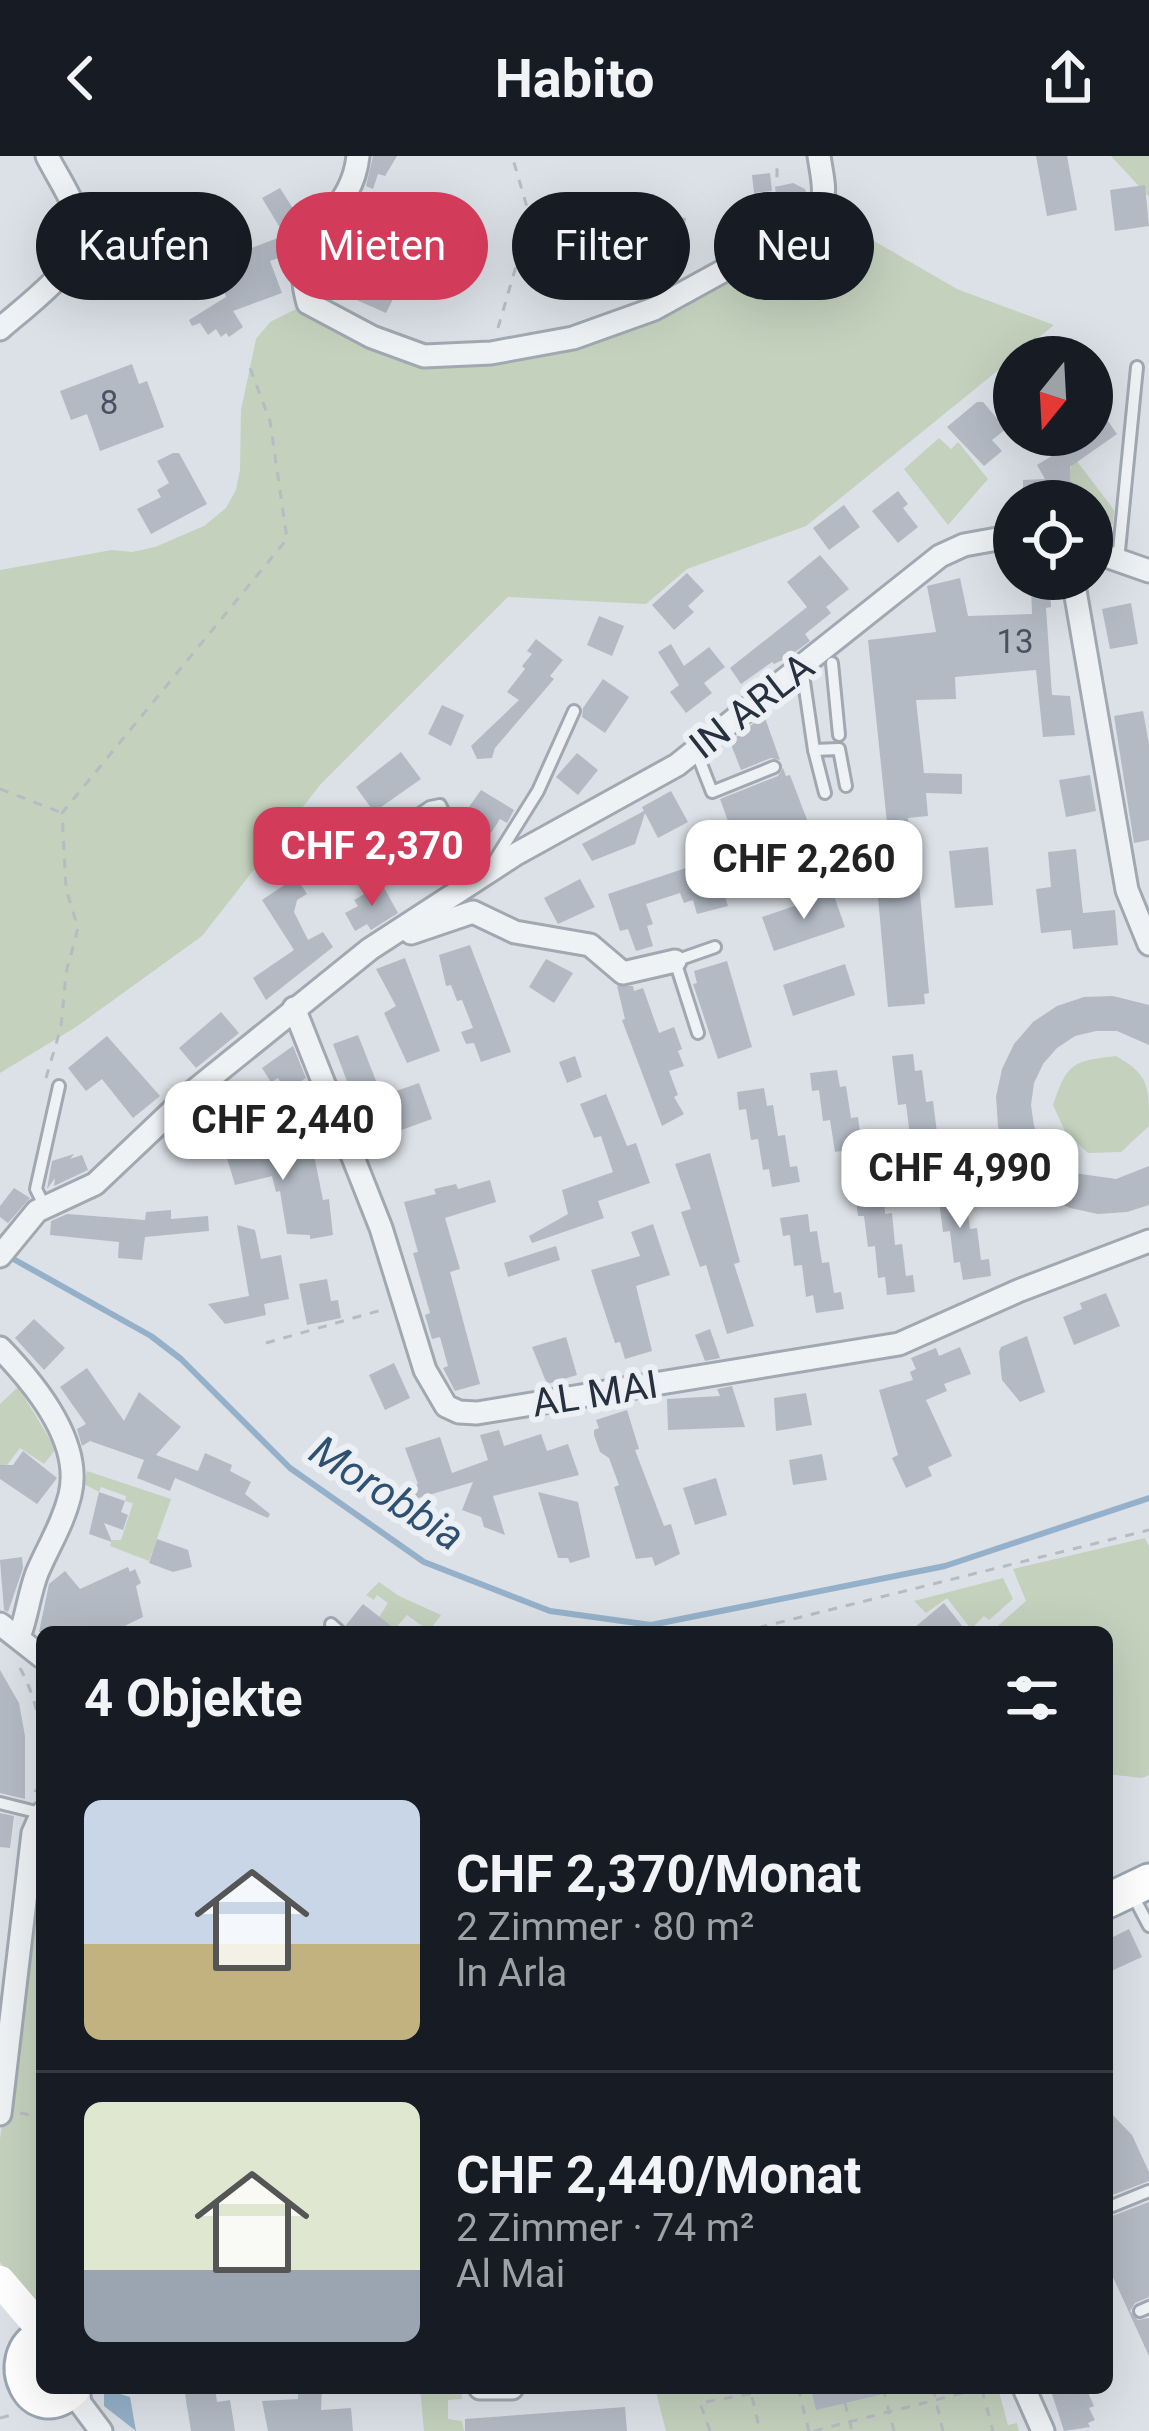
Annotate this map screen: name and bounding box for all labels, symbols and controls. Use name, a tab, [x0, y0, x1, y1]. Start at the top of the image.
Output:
icon: back	[48, 45, 114, 111]
icon: share	[1035, 45, 1101, 111]
text: Habito	[495, 47, 654, 110]
chip: Kaufen	[36, 192, 252, 300]
chip: Mieten	[276, 192, 488, 300]
chip: Filter	[512, 192, 690, 300]
chip: Neu	[714, 192, 874, 300]
north arrow	[993, 336, 1113, 456]
map controls	[993, 336, 1113, 600]
house number: 8	[100, 383, 118, 422]
button: locate	[993, 480, 1113, 600]
house number: 13	[996, 622, 1034, 661]
street label: IN ARLA	[681, 643, 823, 769]
pin: CHF 2,370	[235, 807, 509, 909]
pin: CHF 2,260	[667, 820, 941, 922]
text: CHF 2,370	[280, 823, 464, 869]
text: CHF 2,260	[712, 836, 896, 882]
pin: CHF 2,440	[146, 1081, 420, 1183]
text: CHF 2,440	[191, 1097, 375, 1143]
pin: CHF 4,990	[823, 1129, 1097, 1231]
text: CHF 4,990	[868, 1145, 1052, 1191]
street label: AL MAI	[529, 1361, 661, 1427]
water label: Morobbia	[301, 1425, 473, 1561]
icon: filters	[999, 1665, 1065, 1731]
text: 4 Objekte	[84, 1669, 303, 1728]
text: CHF 2,370/Monat	[456, 1845, 861, 1904]
icon: home	[180, 1848, 324, 1992]
text: 2 Zimmer · 80 m²	[456, 1904, 754, 1950]
text: In Arla	[456, 1950, 567, 1996]
text: CHF 2,440/Monat	[456, 2146, 861, 2205]
icon: home	[180, 2150, 324, 2294]
text: 2 Zimmer · 74 m²	[456, 2205, 754, 2251]
text: Al Mai	[456, 2251, 565, 2297]

